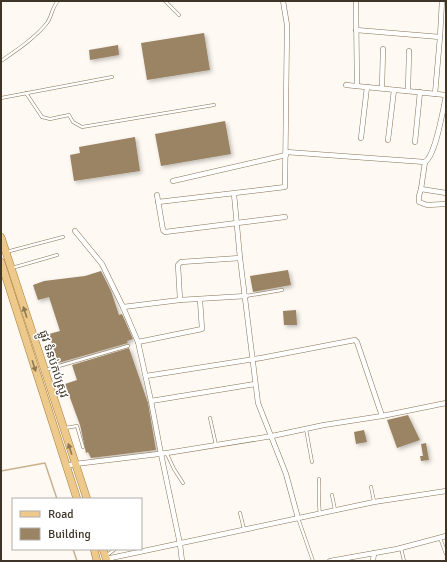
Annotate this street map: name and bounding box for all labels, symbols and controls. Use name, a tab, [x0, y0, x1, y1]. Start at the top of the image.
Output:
one-way arrow	[22, 305, 28, 317]
street label: ផ្លូវ ទំនប់កប់ស្រូវ	[33, 328, 72, 401]
one-way arrow	[31, 361, 37, 373]
one-way arrow	[67, 442, 73, 454]
legend	[12, 498, 142, 550]
text: Road	[48, 507, 74, 522]
text: Building	[48, 527, 91, 542]

